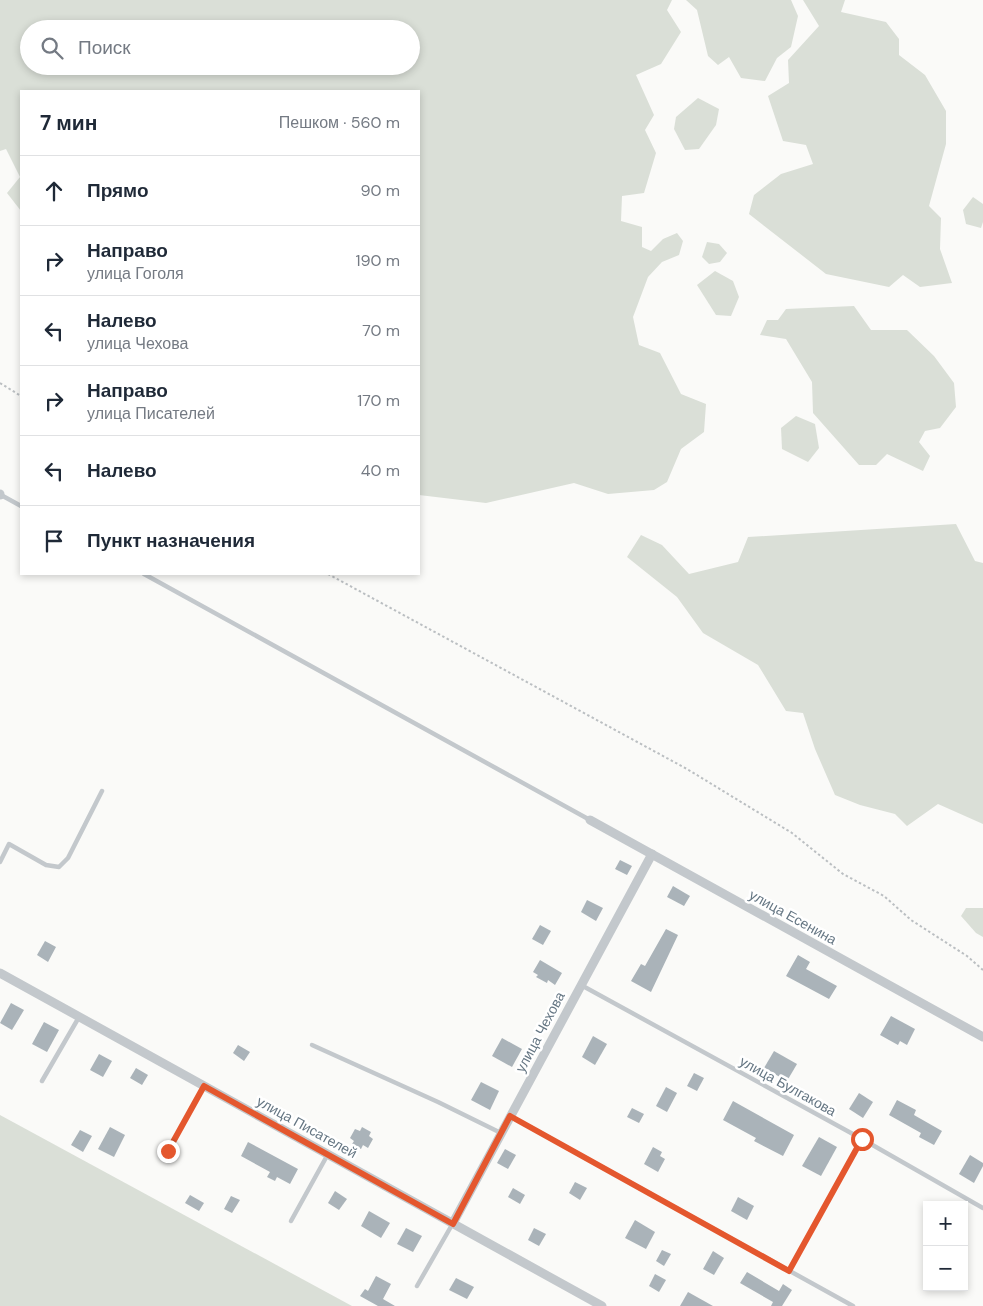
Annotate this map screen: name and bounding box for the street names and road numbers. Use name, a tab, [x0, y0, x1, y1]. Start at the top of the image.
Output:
street label: улица Есенина	[746, 886, 840, 949]
street label: улица Чехова	[511, 988, 569, 1075]
street label: улица Булгакова	[737, 1052, 840, 1120]
street label: улица Писателей	[254, 1092, 360, 1162]

